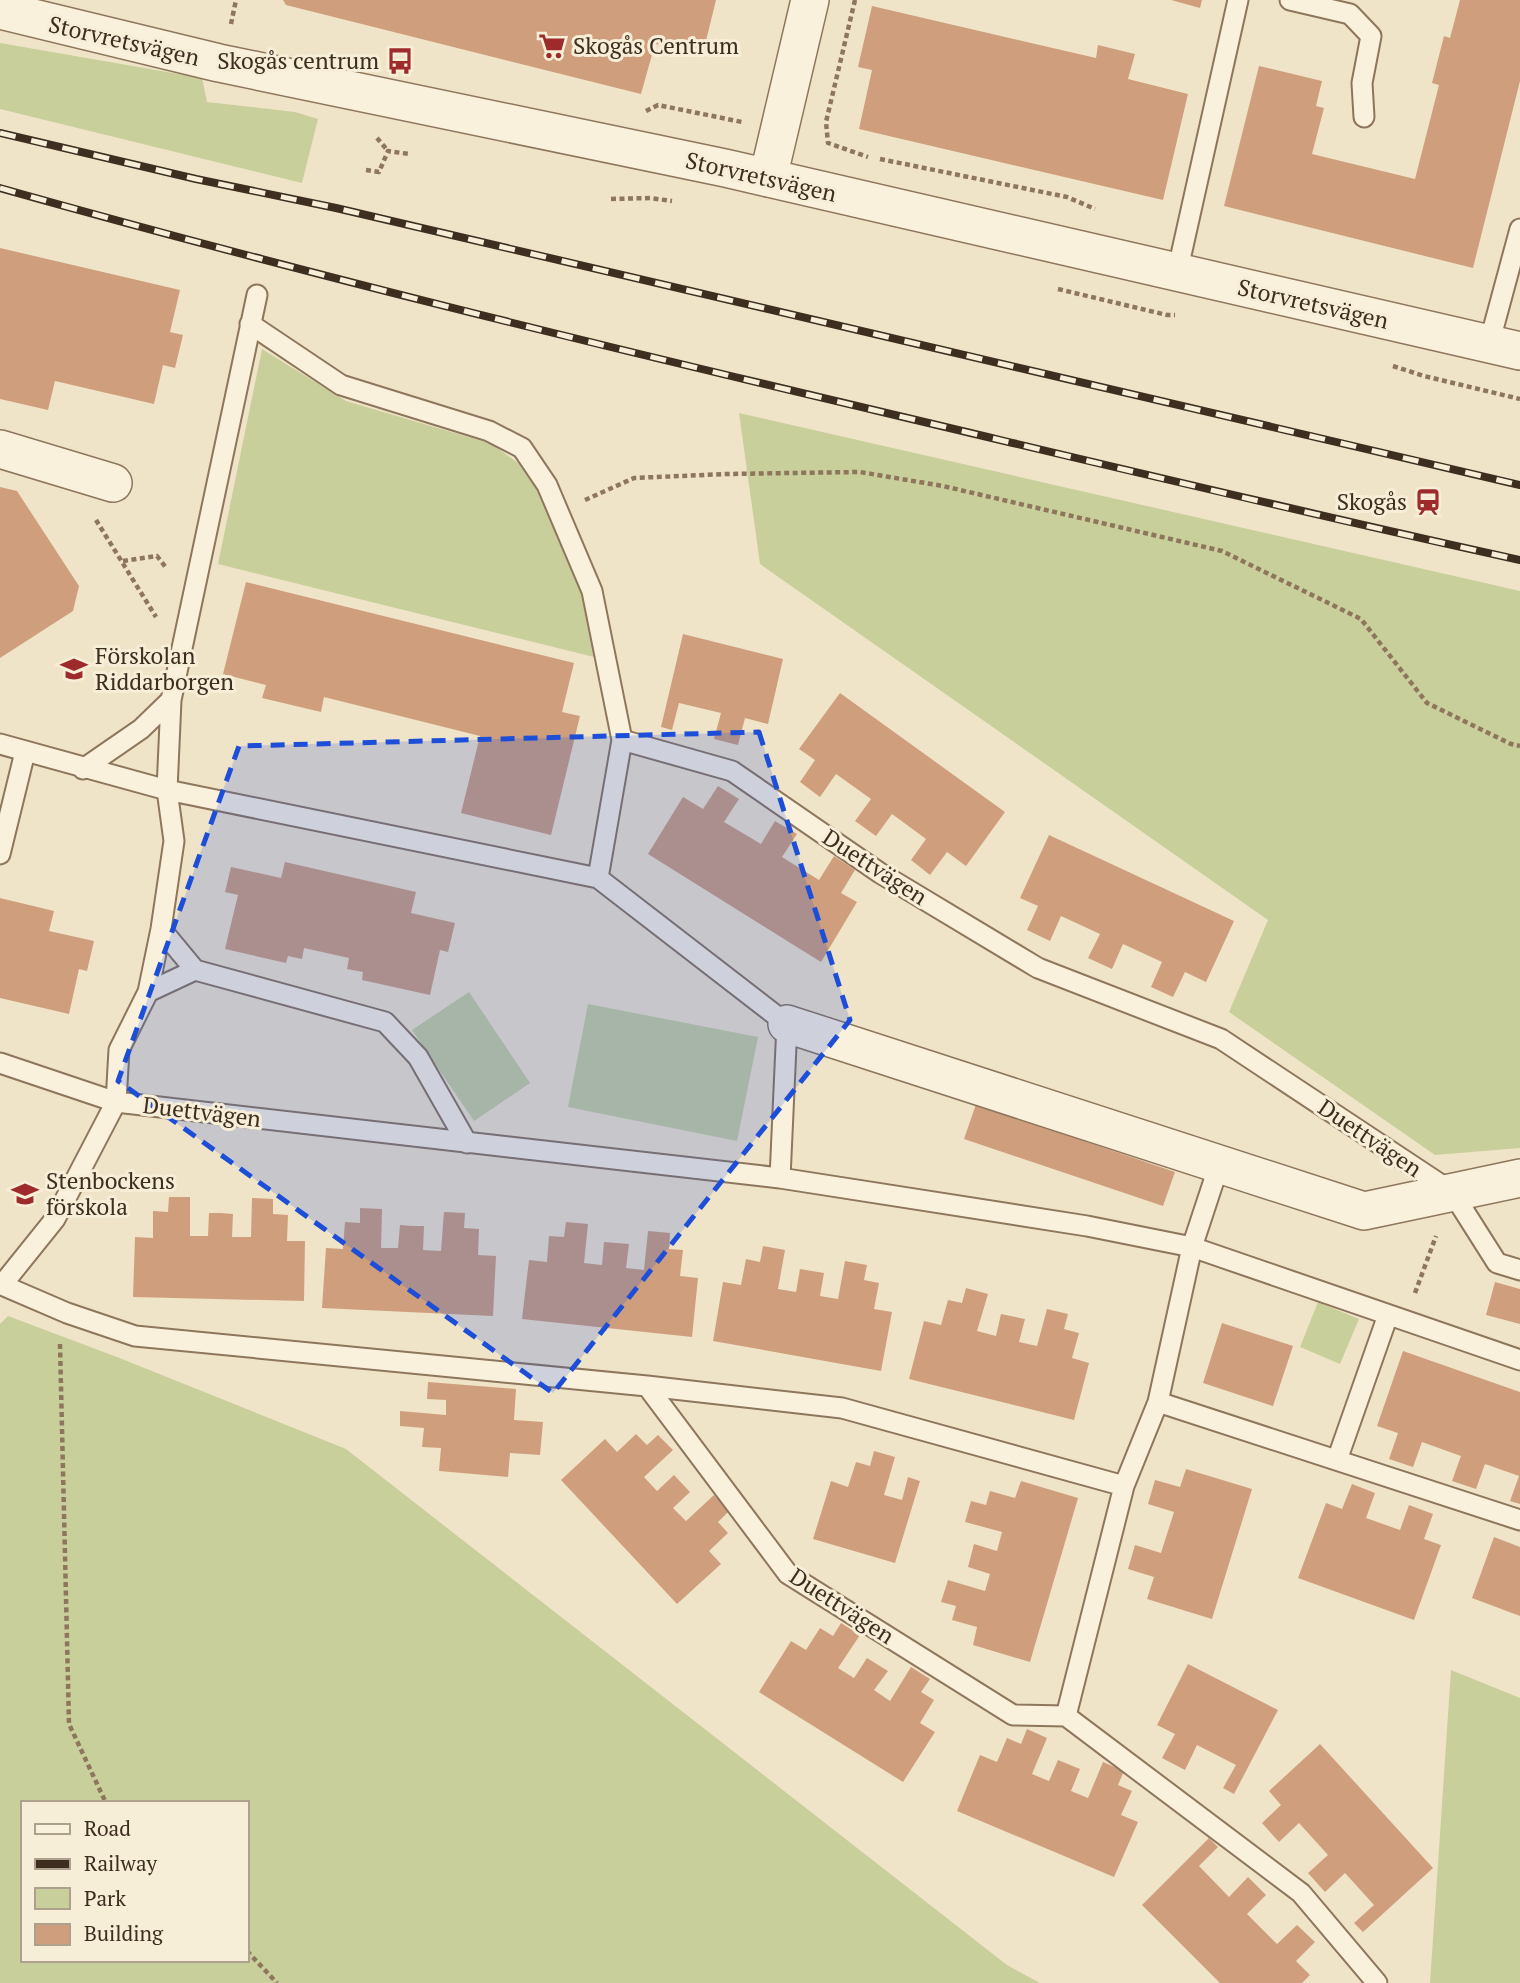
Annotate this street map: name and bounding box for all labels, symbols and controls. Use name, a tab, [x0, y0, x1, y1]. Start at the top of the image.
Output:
street label: Storvretsvägen	[46, 8, 203, 73]
place label: Skogås Centrum	[573, 30, 739, 61]
supermarket icon: Skogås Centrum	[537, 31, 567, 61]
place label: Skogås centrum	[217, 45, 379, 76]
bus stop icon: Skogås centrum	[385, 46, 415, 76]
street label: Storvretsvägen	[683, 144, 840, 209]
street label: Storvretsvägen	[1235, 271, 1392, 336]
place label: Skogås	[1337, 486, 1407, 517]
station icon: Skogås	[1413, 487, 1443, 517]
place label: Förskolan Riddarborgen	[95, 640, 234, 697]
school or university icon: Förskolan Riddarborgen	[59, 654, 89, 684]
street label: Duettvägen	[817, 821, 934, 912]
street label: Duettvägen	[141, 1089, 263, 1134]
street label: Duettvägen	[1312, 1092, 1428, 1184]
place label: Stenbockens förskola	[46, 1165, 175, 1222]
school or university icon: Stenbockens förskola	[10, 1179, 40, 1209]
street label: Duettvägen	[784, 1560, 901, 1651]
legend	[21, 1801, 248, 1962]
text: Road	[84, 1814, 131, 1842]
text: Railway	[84, 1849, 158, 1877]
text: Park	[84, 1884, 126, 1912]
text: Building	[84, 1919, 164, 1947]

